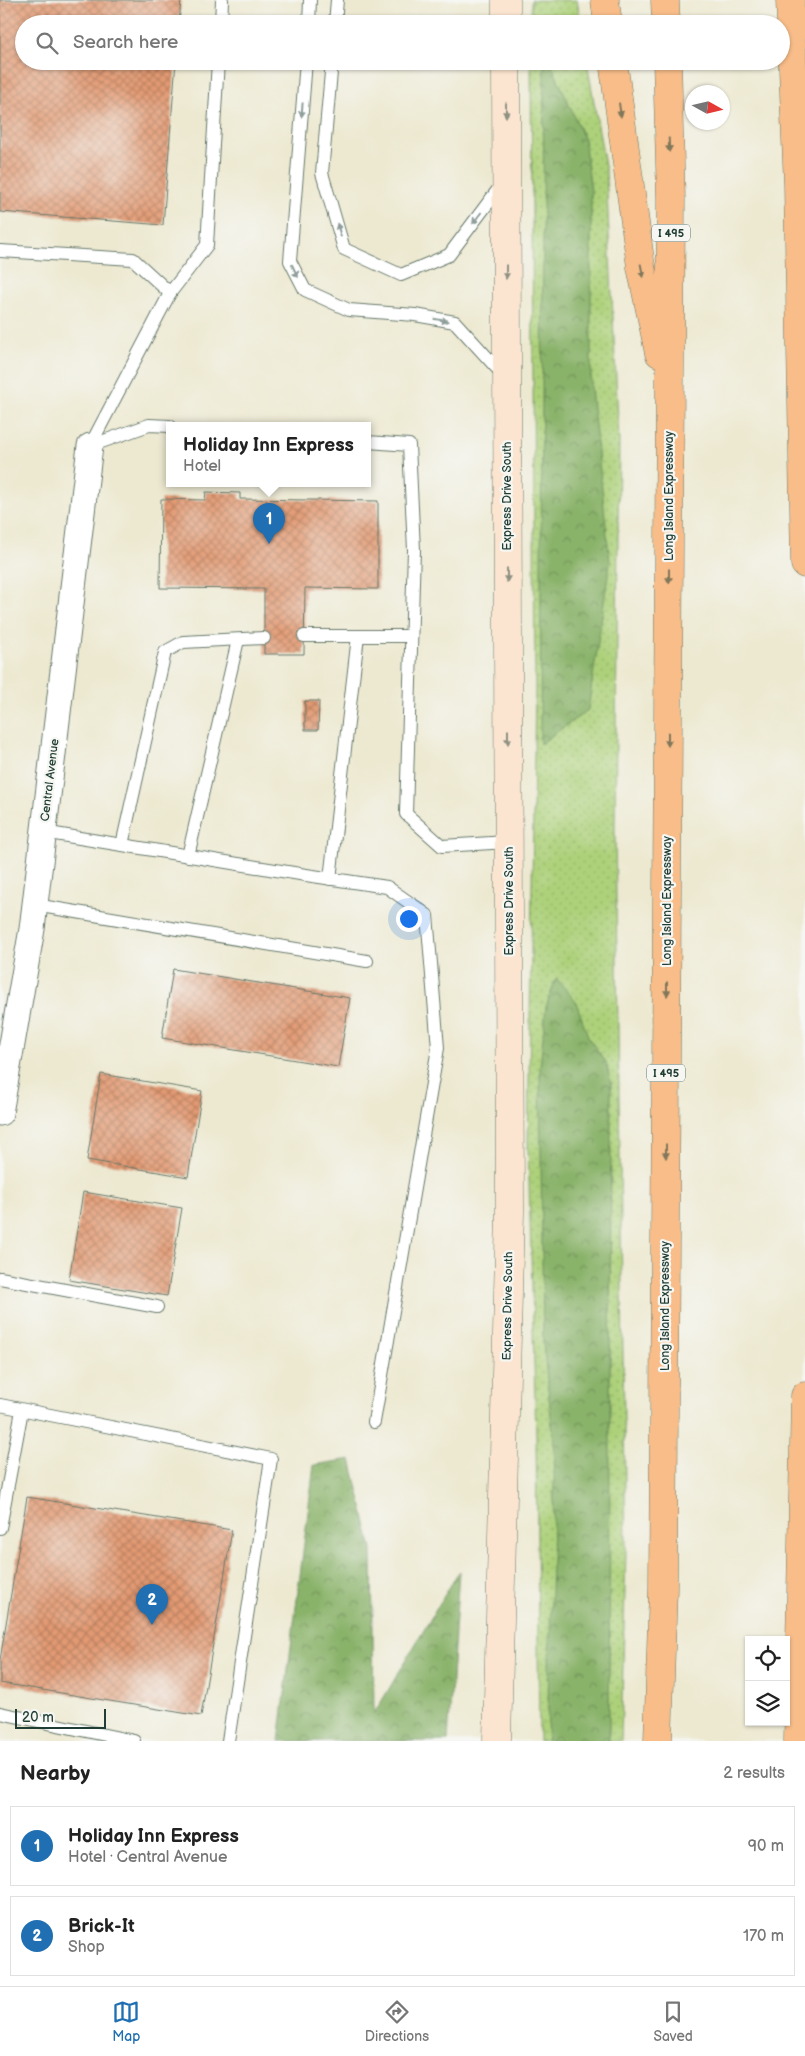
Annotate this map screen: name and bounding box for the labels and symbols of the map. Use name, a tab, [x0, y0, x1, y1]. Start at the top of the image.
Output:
north arrow	[685, 85, 730, 130]
one-way arrow	[297, 102, 305, 118]
one-way arrow	[502, 102, 510, 118]
one-way arrow	[616, 102, 624, 118]
one-way arrow	[666, 137, 674, 153]
one-way arrow	[471, 211, 482, 224]
one-way arrow	[334, 223, 342, 238]
road number: I 495	[652, 224, 690, 242]
one-way arrow	[638, 263, 646, 279]
one-way arrow	[291, 264, 299, 278]
one-way arrow	[502, 265, 510, 281]
one-way arrow	[433, 316, 449, 324]
street label: Long Island Expressway	[662, 430, 677, 561]
street label: Express Drive South	[500, 441, 515, 551]
pin: 1	[253, 503, 285, 544]
one-way arrow	[503, 567, 511, 583]
one-way arrow	[665, 569, 673, 585]
one-way arrow	[504, 730, 512, 746]
one-way arrow	[664, 731, 672, 747]
street label: Central Avenue	[37, 738, 63, 822]
street label: Long Island Expressway	[660, 835, 675, 966]
street label: Express Drive South	[502, 846, 517, 956]
your location	[396, 906, 422, 932]
one-way arrow	[663, 981, 671, 997]
road number: I 495	[647, 1064, 685, 1082]
one-way arrow	[662, 1144, 670, 1160]
street label: Long Island Expressway	[658, 1240, 673, 1371]
street label: Express Drive South	[500, 1251, 516, 1361]
pin: 2	[136, 1584, 168, 1625]
scale bar	[15, 1706, 106, 1729]

